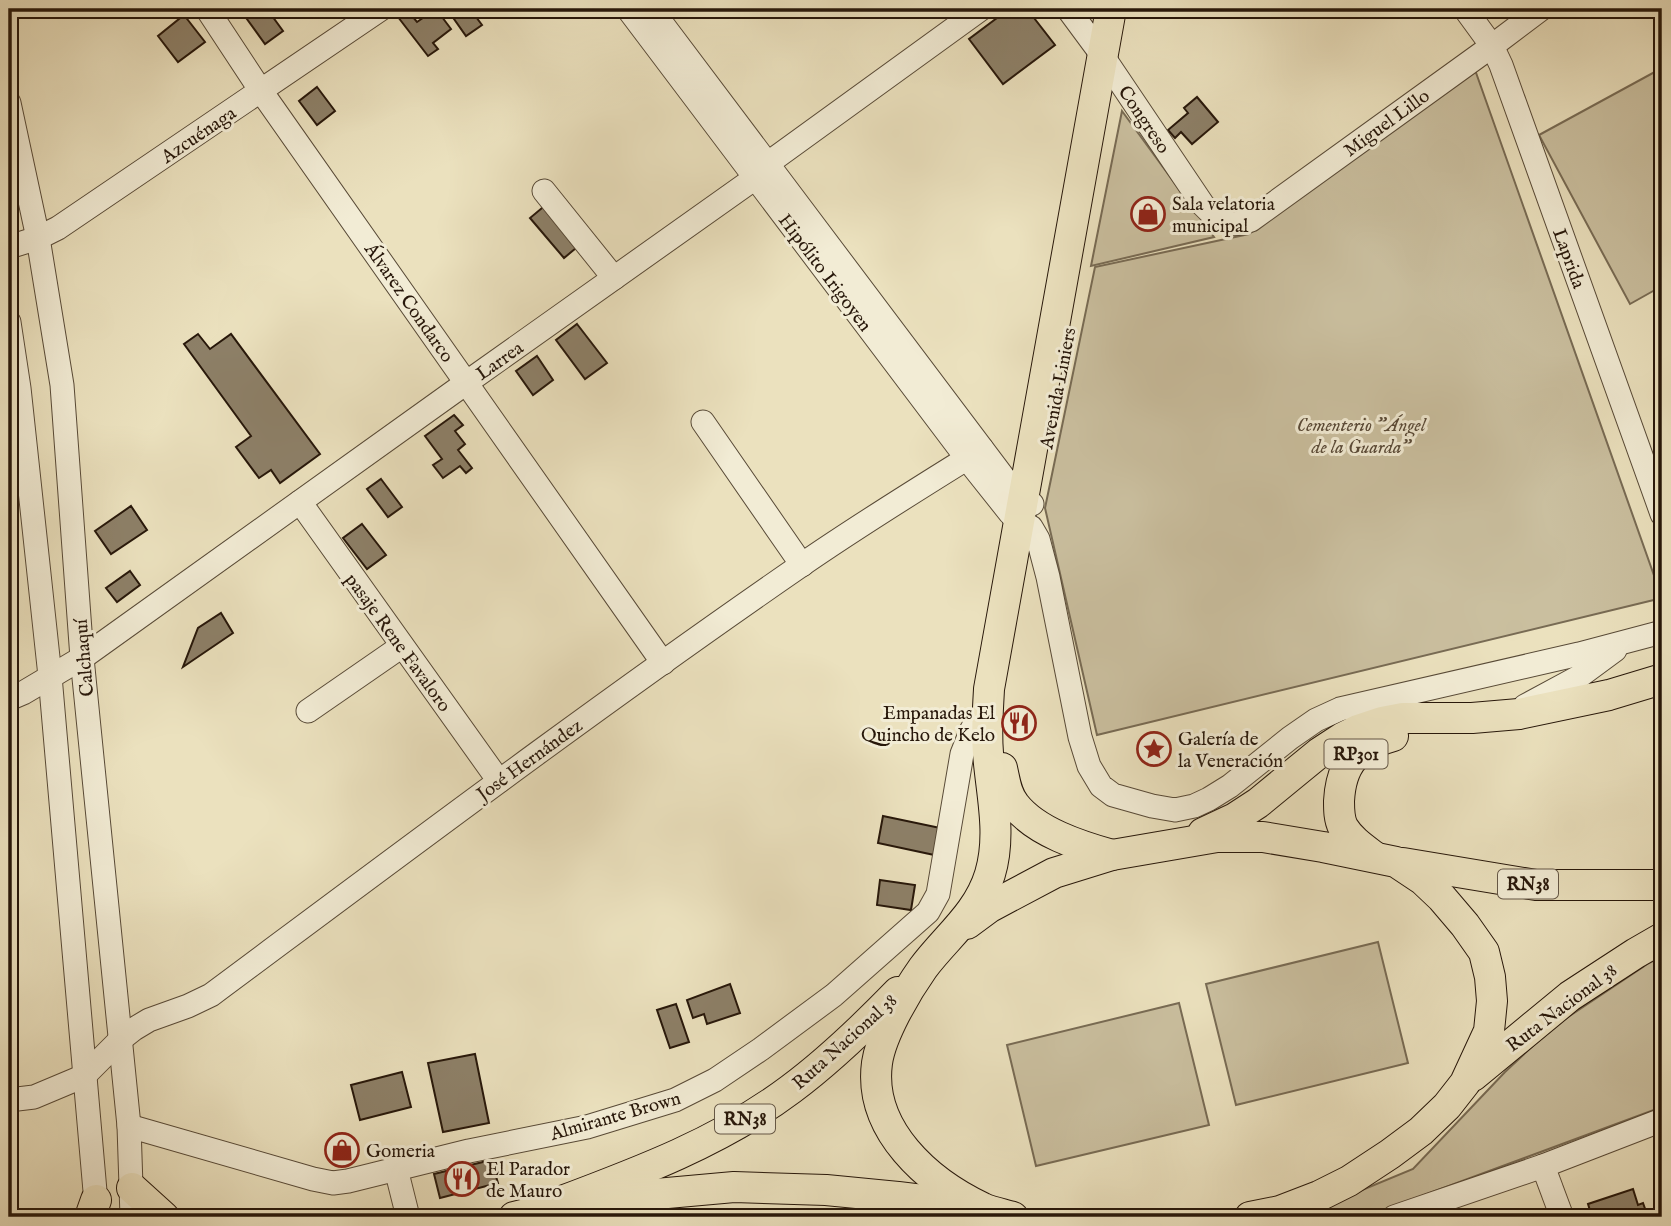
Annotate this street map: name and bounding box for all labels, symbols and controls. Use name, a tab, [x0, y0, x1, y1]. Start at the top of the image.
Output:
street label: Congreso	[1112, 82, 1175, 159]
street label: Miguel Lillo	[1340, 84, 1435, 163]
street label: Azcuénaga	[156, 101, 242, 170]
place label: Sala velatoria municipal	[1172, 193, 1276, 239]
shop icon: Sala velatoria municipal	[1129, 195, 1167, 233]
street label: Hipólito Irigoyen	[772, 210, 877, 337]
street label: Laprida	[1546, 225, 1590, 293]
street label: Álvarez Condarco	[358, 237, 459, 368]
street label: Avenida Liniers	[1035, 326, 1082, 452]
street label: Larrea	[472, 336, 529, 387]
park label: Cementerio "Ángel de la Guarda"	[1297, 414, 1427, 460]
street label: pasaje Rene Favaloro	[339, 569, 456, 717]
street label: Calchaquí	[69, 616, 100, 698]
place label: Empanadas El Quincho de Kelo	[861, 702, 996, 748]
restaurant icon: Empanadas El Quincho de Kelo	[1000, 704, 1038, 742]
street label: José Hernández	[471, 714, 588, 808]
place label: Galería de la Veneración	[1178, 728, 1283, 774]
place icon: Galería de la Veneración	[1135, 730, 1173, 768]
road number: RP301	[1324, 740, 1388, 768]
road number: RN38	[1498, 870, 1558, 898]
street label: Ruta Nacional 38	[1502, 959, 1622, 1058]
street label: Ruta Nacional 38	[788, 989, 903, 1096]
street label: Almirante Brown	[547, 1087, 684, 1147]
road number: RN38	[715, 1104, 775, 1134]
shop icon: Gomeria	[323, 1131, 361, 1169]
place label: Gomeria	[366, 1140, 436, 1164]
place label: El Parador de Mauro	[486, 1158, 570, 1204]
restaurant icon: El Parador de Mauro	[443, 1160, 481, 1198]

